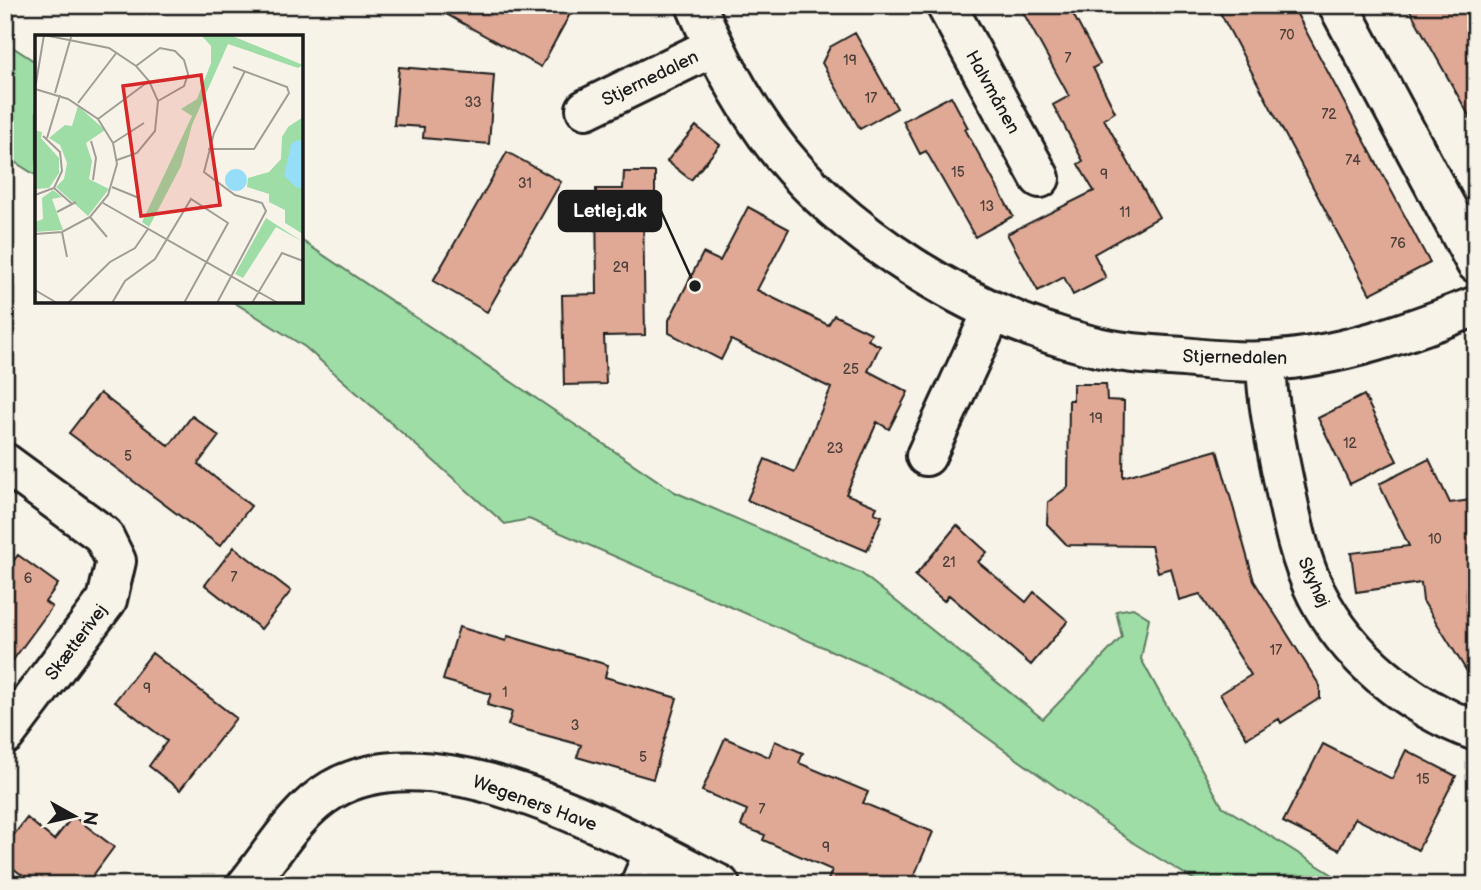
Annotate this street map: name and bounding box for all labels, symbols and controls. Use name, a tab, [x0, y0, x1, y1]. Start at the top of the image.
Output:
house number: 70	[1279, 27, 1295, 44]
inset map	[35, 35, 303, 303]
street label: Stjernedalen	[599, 46, 702, 111]
street label: Halvmånen	[961, 47, 1024, 138]
house number: 7	[1065, 50, 1072, 67]
house number: 19	[843, 52, 857, 69]
house number: 17	[865, 90, 877, 107]
house number: 33	[464, 94, 482, 111]
house number: 72	[1321, 106, 1337, 123]
house number: 74	[1345, 152, 1361, 169]
house number: 15	[951, 164, 965, 181]
house number: 9	[1100, 166, 1108, 183]
house number: 31	[518, 175, 532, 192]
callout: Letlej.dk	[559, 191, 661, 231]
house number: 13	[980, 198, 994, 215]
text: Letlej.dk	[573, 200, 647, 223]
house number: 11	[1120, 204, 1130, 221]
house number: 76	[1390, 235, 1406, 252]
house number: 29	[613, 259, 629, 276]
street label: Stjernedalen	[1182, 346, 1287, 369]
house number: 25	[843, 361, 859, 378]
house number: 19	[1089, 410, 1103, 427]
house number: 12	[1343, 435, 1358, 452]
house number: 23	[827, 440, 843, 457]
house number: 5	[124, 448, 132, 465]
house number: 10	[1428, 531, 1442, 548]
house number: 21	[942, 554, 956, 571]
street label: Skyhøj	[1293, 554, 1334, 610]
house number: 7	[231, 569, 238, 586]
house number: 6	[24, 570, 33, 587]
street label: Skætterivej	[41, 600, 112, 684]
house number: 17	[1270, 642, 1282, 659]
house number: 9	[143, 680, 151, 697]
house number: 1	[502, 684, 508, 701]
house number: 3	[571, 717, 579, 734]
house number: 5	[639, 749, 647, 766]
street label: Wegeners Have	[470, 771, 600, 836]
house number: 15	[1416, 771, 1430, 788]
north arrow	[38, 782, 108, 852]
house number: 7	[759, 801, 766, 818]
text: N	[77, 809, 102, 827]
house number: 9	[822, 839, 830, 856]

